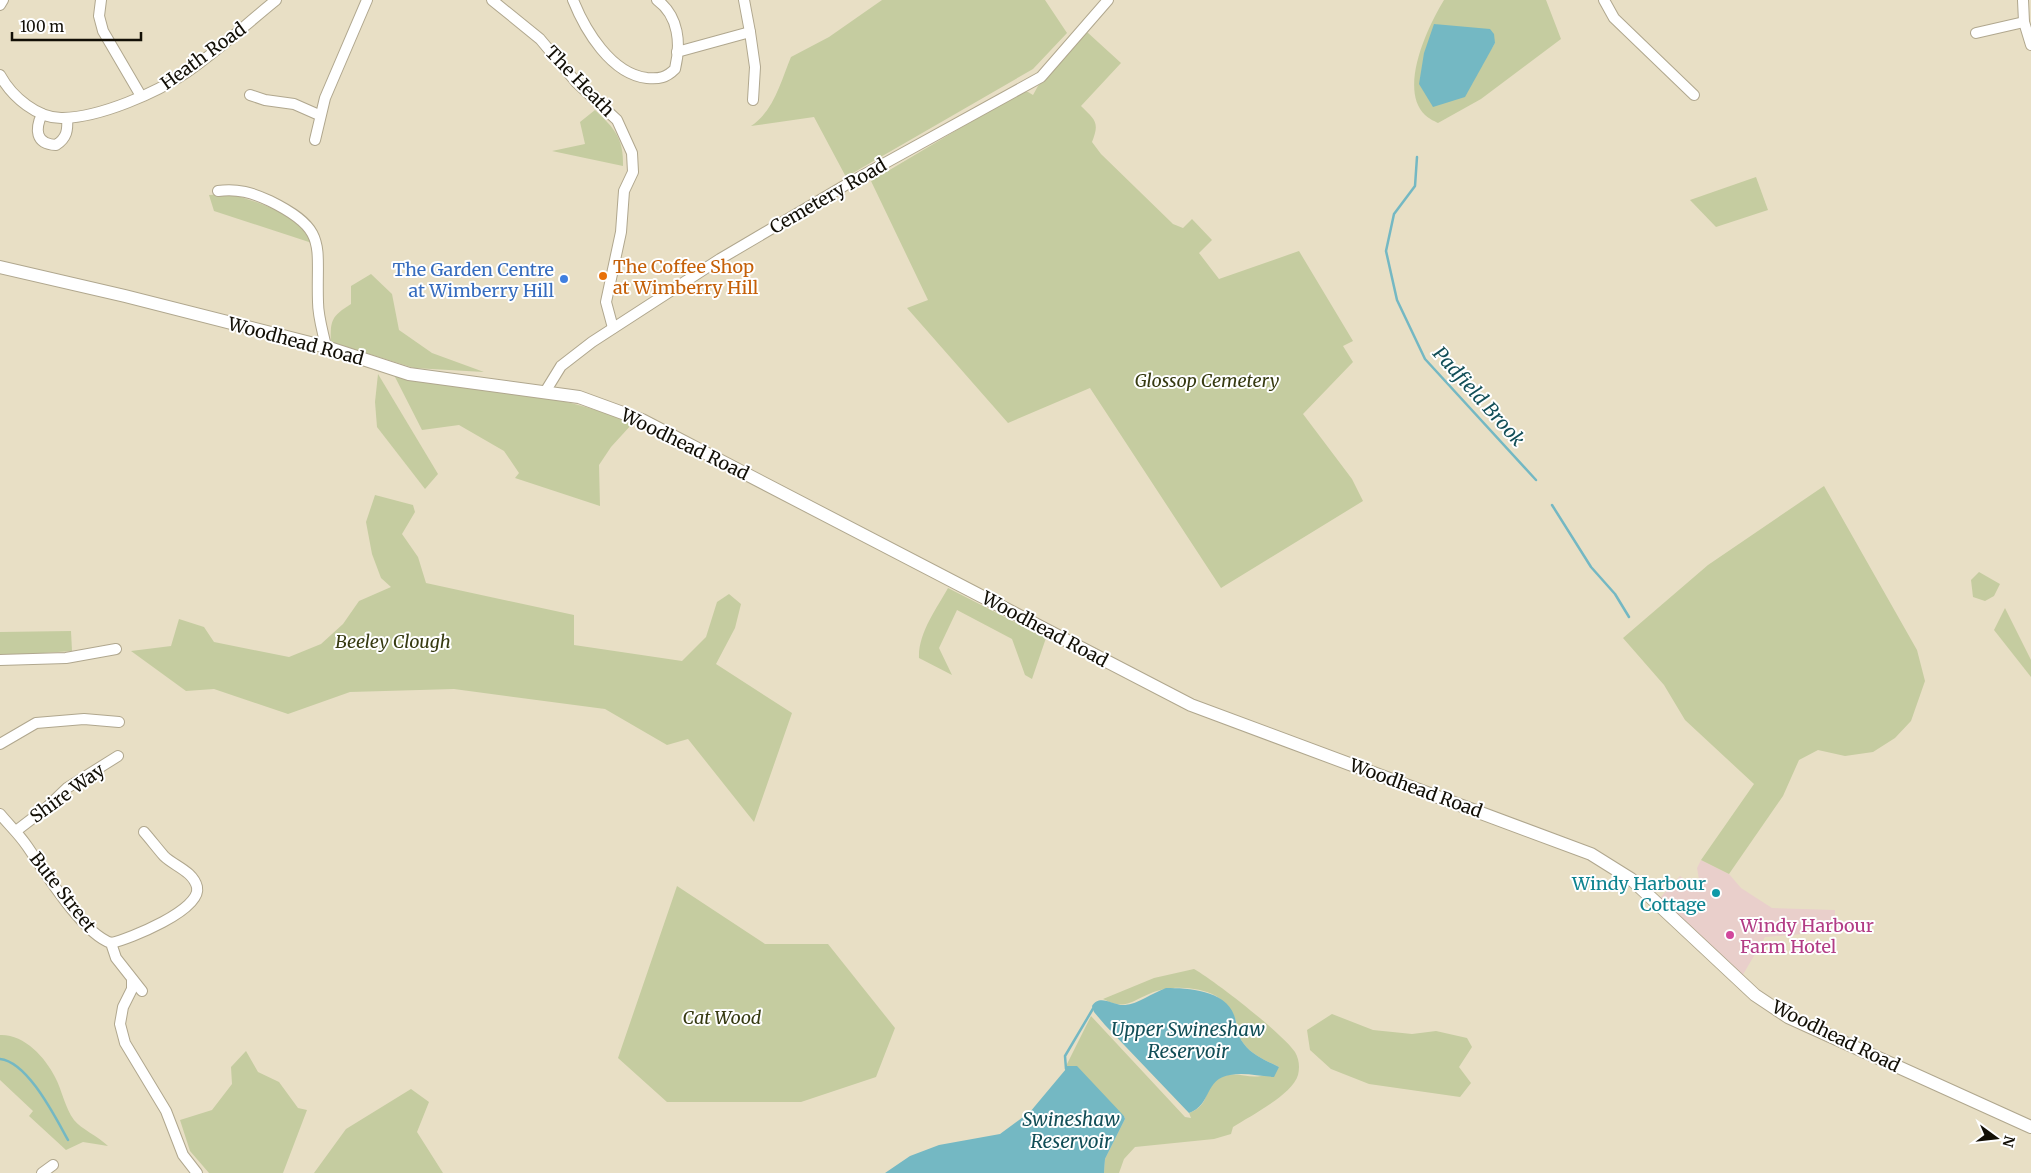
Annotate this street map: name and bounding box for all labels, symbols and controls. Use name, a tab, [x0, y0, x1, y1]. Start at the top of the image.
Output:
scale bar	[12, 10, 141, 42]
text: 100 m	[20, 17, 64, 36]
street label: Heath Road	[156, 17, 250, 95]
street label: The Heath	[540, 41, 620, 121]
street label: Cemetery Road	[765, 153, 891, 239]
place label: The Coffee Shop at Wimberry Hill	[613, 255, 759, 299]
place label: The Garden Centre at Wimberry Hill	[392, 258, 554, 302]
marker: The Coffee Shop at Wimberry Hill	[597, 270, 609, 282]
marker: The Garden Centre at Wimberry Hill	[558, 273, 570, 285]
street label: Woodhead Road	[225, 312, 367, 370]
water label: Padfield Brook	[1428, 341, 1530, 451]
park label: Glossop Cemetery	[1135, 369, 1279, 392]
street label: Woodhead Road	[616, 403, 753, 485]
street label: Woodhead Road	[977, 586, 1112, 672]
park label: Beeley Clough	[335, 630, 451, 653]
street label: Woodhead Road	[1346, 753, 1486, 823]
street label: Shire Way	[25, 758, 109, 828]
street label: Bute Street	[25, 847, 101, 937]
place label: Windy Harbour Cottage	[1571, 872, 1706, 916]
marker: Windy Harbour Cottage	[1710, 887, 1722, 899]
place label: Windy Harbour Farm Hotel	[1739, 914, 1874, 958]
marker: Windy Harbour Farm Hotel	[1724, 929, 1736, 941]
street label: Woodhead Road	[1767, 995, 1904, 1077]
park label: Cat Wood	[683, 1006, 762, 1029]
water label: Upper Swineshaw Reservoir	[1111, 1017, 1265, 1063]
water label: Swineshaw Reservoir	[1022, 1107, 1120, 1153]
north arrow	[1971, 1113, 2021, 1163]
text: N	[1998, 1134, 2019, 1149]

